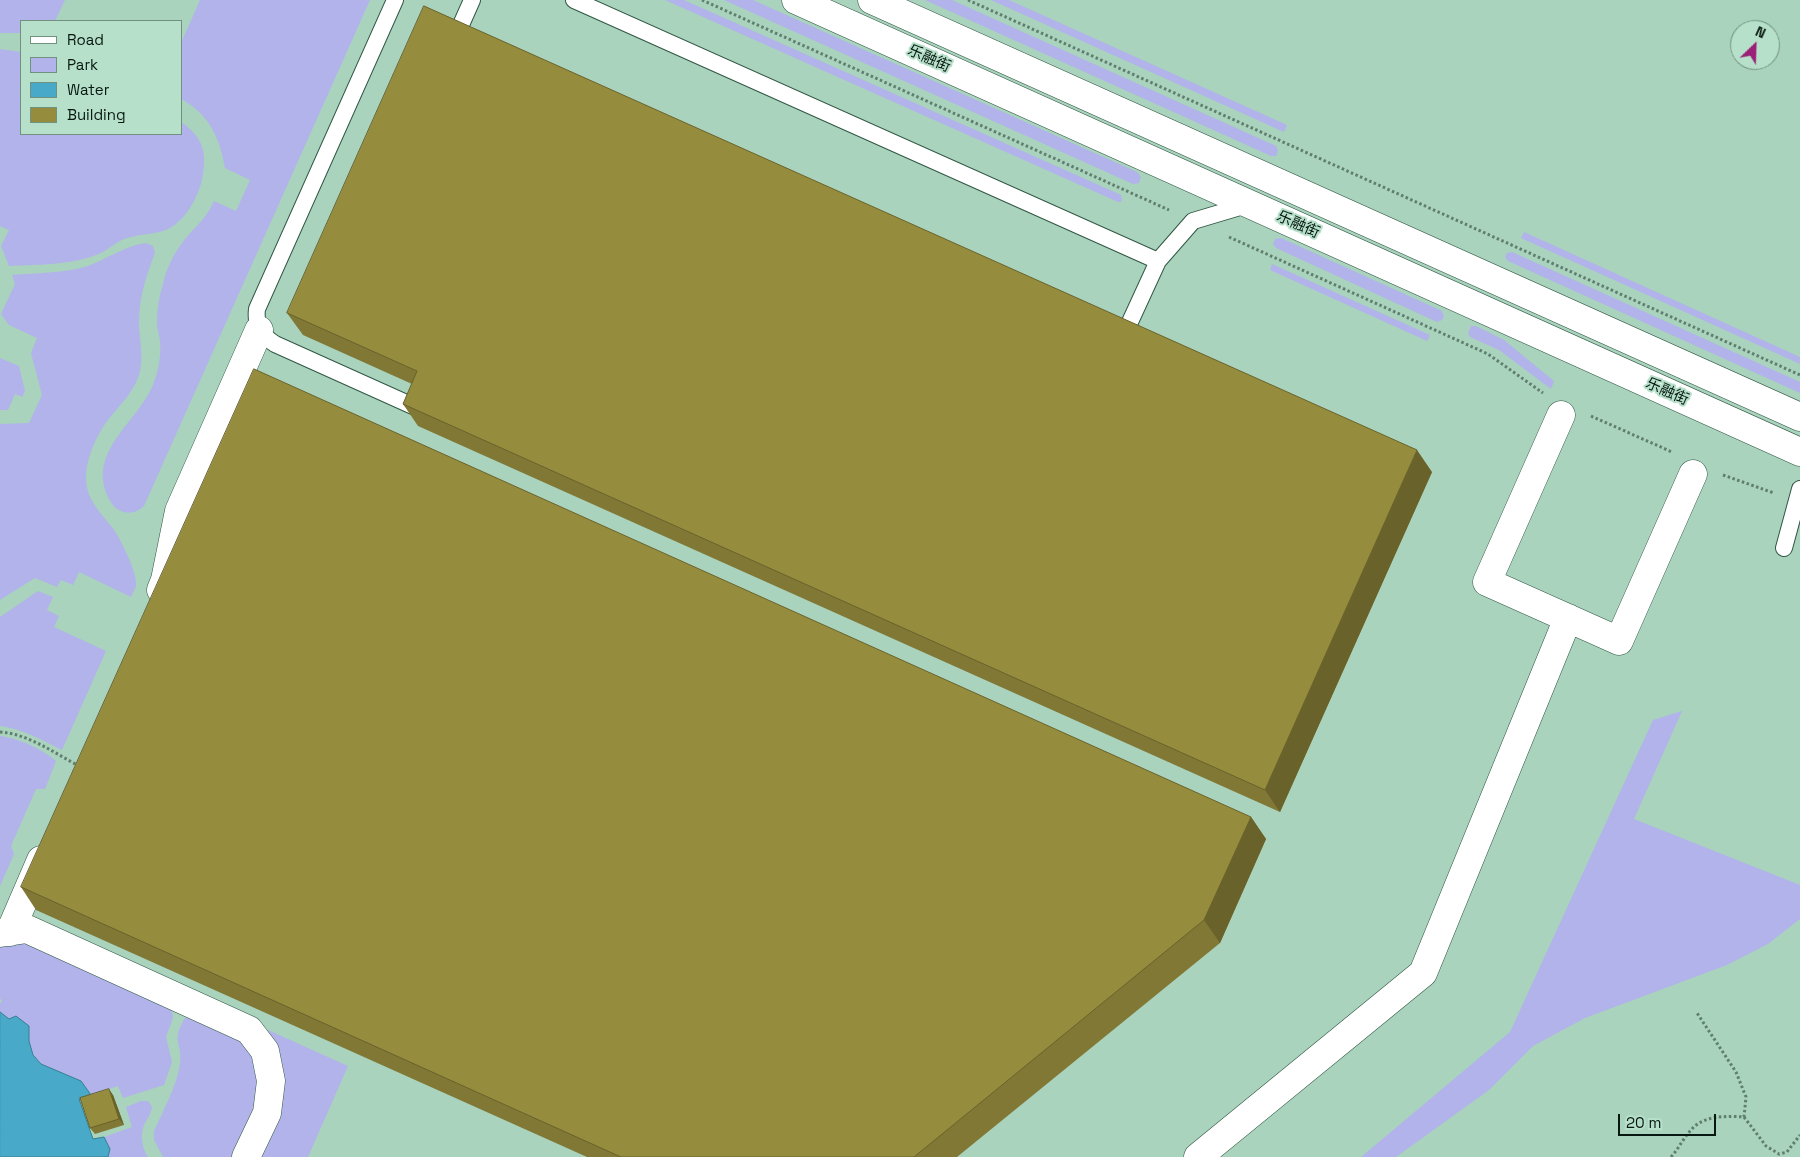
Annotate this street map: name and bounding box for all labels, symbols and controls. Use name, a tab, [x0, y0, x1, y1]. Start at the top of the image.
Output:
legend	[20, 20, 182, 135]
north arrow	[1730, 20, 1780, 70]
text: N	[1753, 22, 1769, 42]
text: Road	[67, 30, 104, 49]
street label: 乐融街	[905, 42, 953, 76]
text: Park	[67, 55, 98, 74]
text: Water	[67, 80, 109, 99]
text: Building	[67, 105, 126, 124]
street label: 乐融街	[1274, 208, 1322, 242]
street label: 乐融街	[1643, 375, 1691, 409]
scale bar	[1620, 1104, 1718, 1136]
text: 20 m	[1626, 1113, 1661, 1132]

